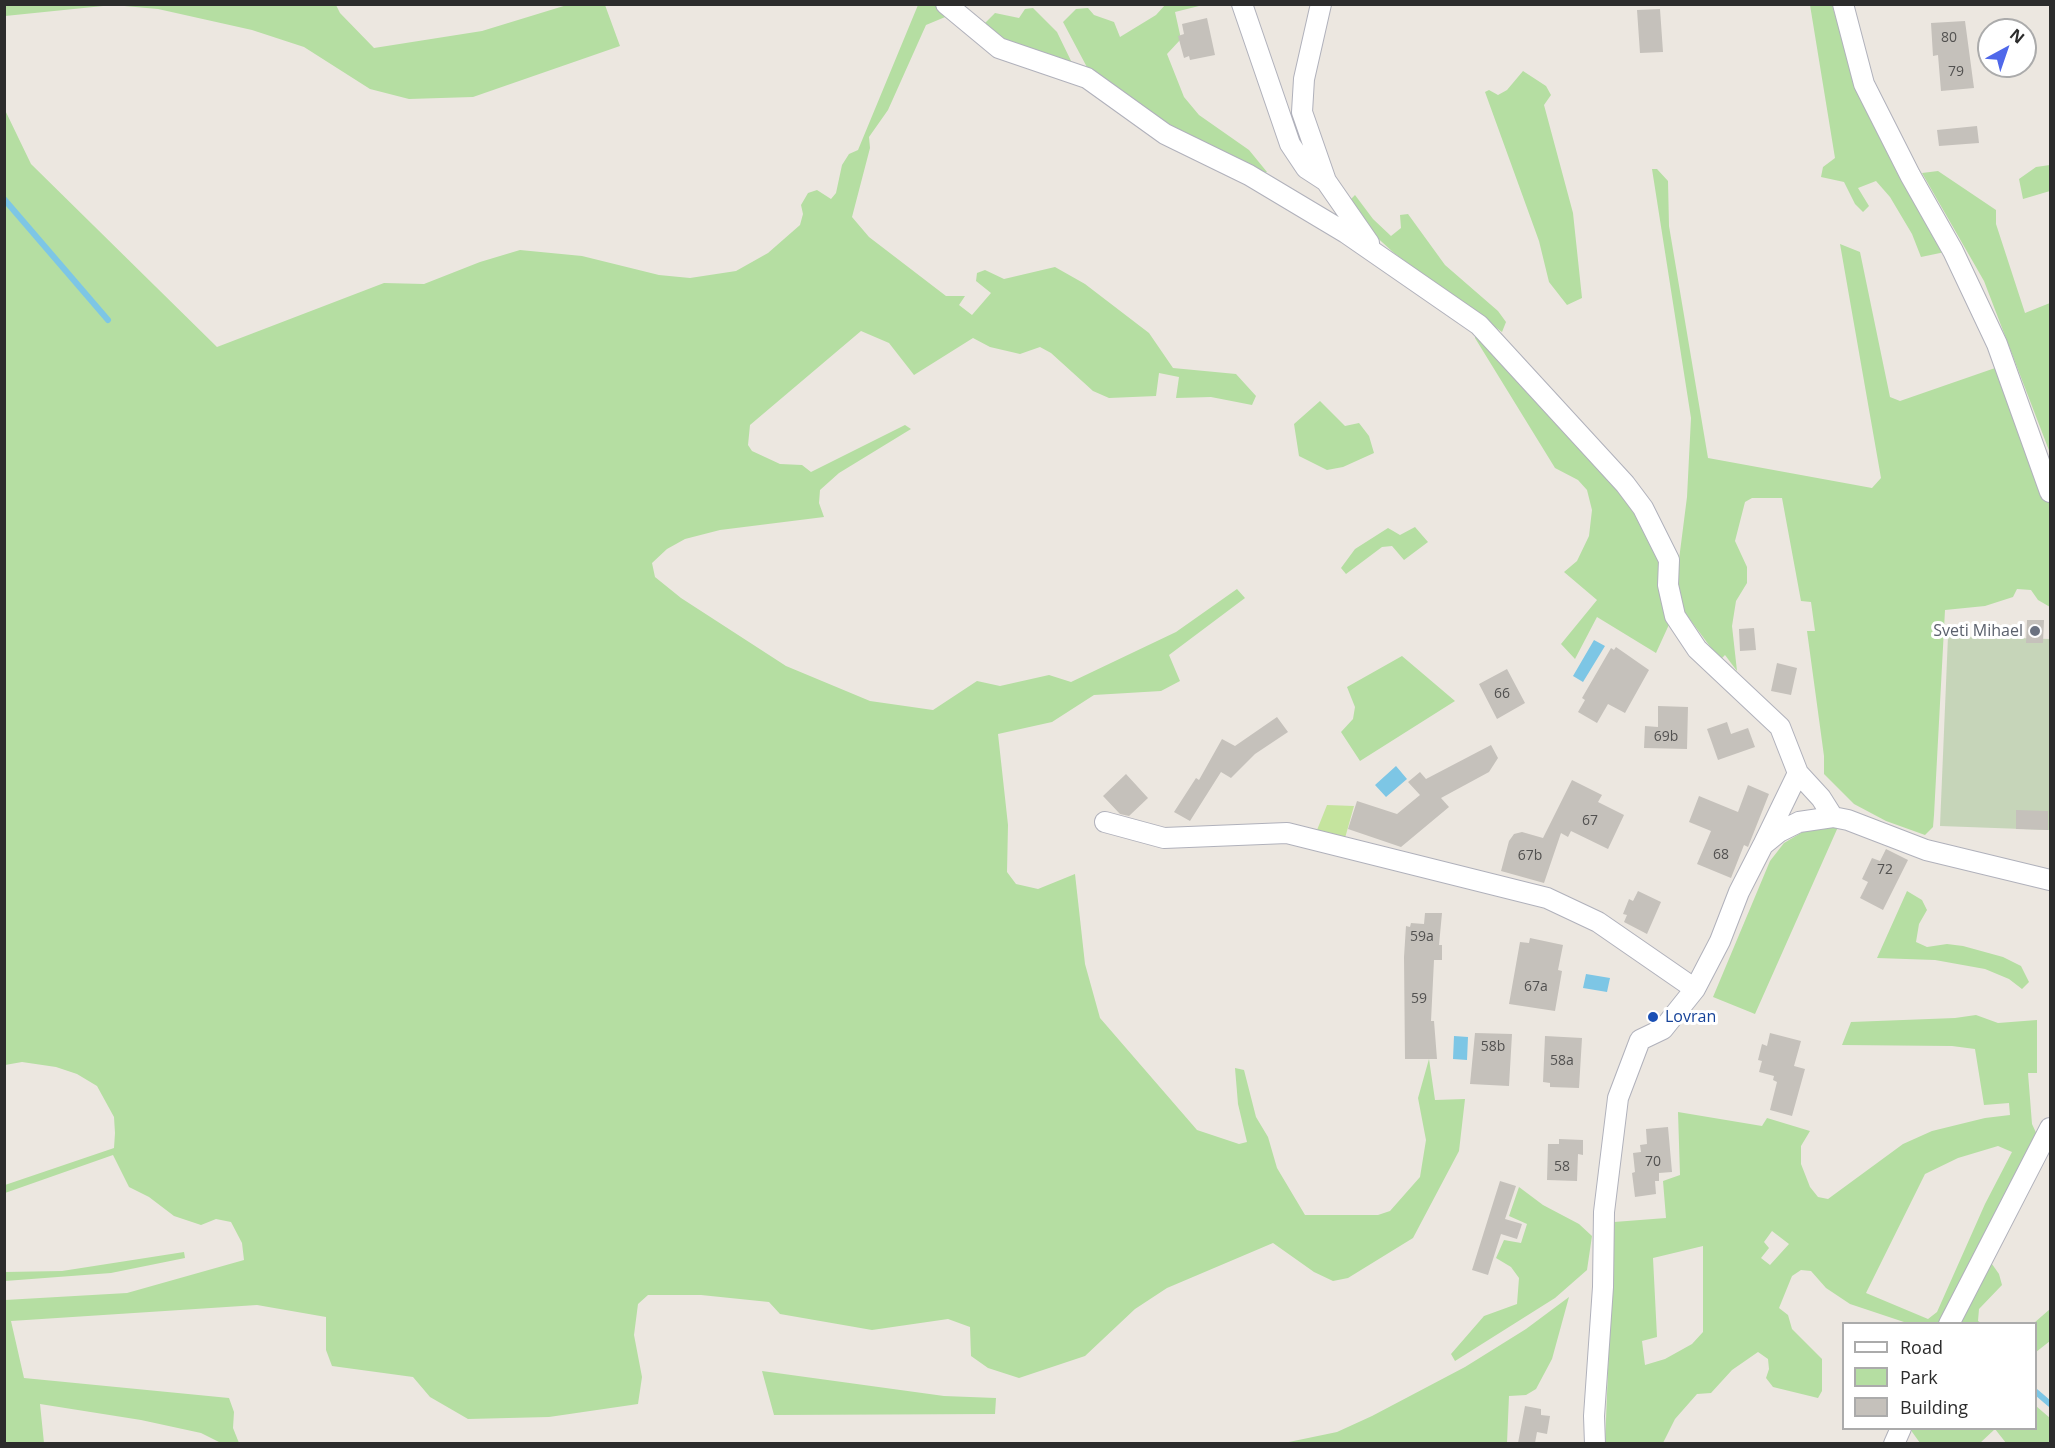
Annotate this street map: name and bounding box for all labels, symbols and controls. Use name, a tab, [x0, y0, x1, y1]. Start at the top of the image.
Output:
north arrow	[1977, 18, 2037, 78]
text: N	[2005, 23, 2029, 48]
house number: 80	[1941, 30, 1957, 46]
house number: 79	[1948, 64, 1964, 80]
place label: Sveti Mihael	[1933, 621, 2023, 641]
marker: Sveti Mihael	[2028, 624, 2042, 638]
house number: 66	[1494, 686, 1510, 702]
house number: 69b	[1654, 729, 1678, 745]
house number: 67	[1582, 813, 1598, 829]
house number: 68	[1713, 847, 1729, 863]
house number: 67b	[1518, 848, 1542, 864]
house number: 72	[1877, 862, 1893, 878]
house number: 59a	[1410, 929, 1434, 945]
house number: 67a	[1524, 979, 1548, 995]
house number: 59	[1411, 991, 1427, 1007]
place label: Lovran	[1665, 1007, 1716, 1027]
marker: Lovran	[1646, 1010, 1660, 1024]
house number: 58b	[1481, 1039, 1505, 1055]
house number: 58a	[1550, 1053, 1574, 1069]
house number: 70	[1645, 1154, 1661, 1170]
house number: 58	[1554, 1159, 1570, 1175]
legend	[1842, 1322, 2037, 1430]
text: Road	[1900, 1335, 1943, 1359]
text: Park	[1900, 1365, 1938, 1389]
text: Building	[1900, 1395, 1968, 1419]

